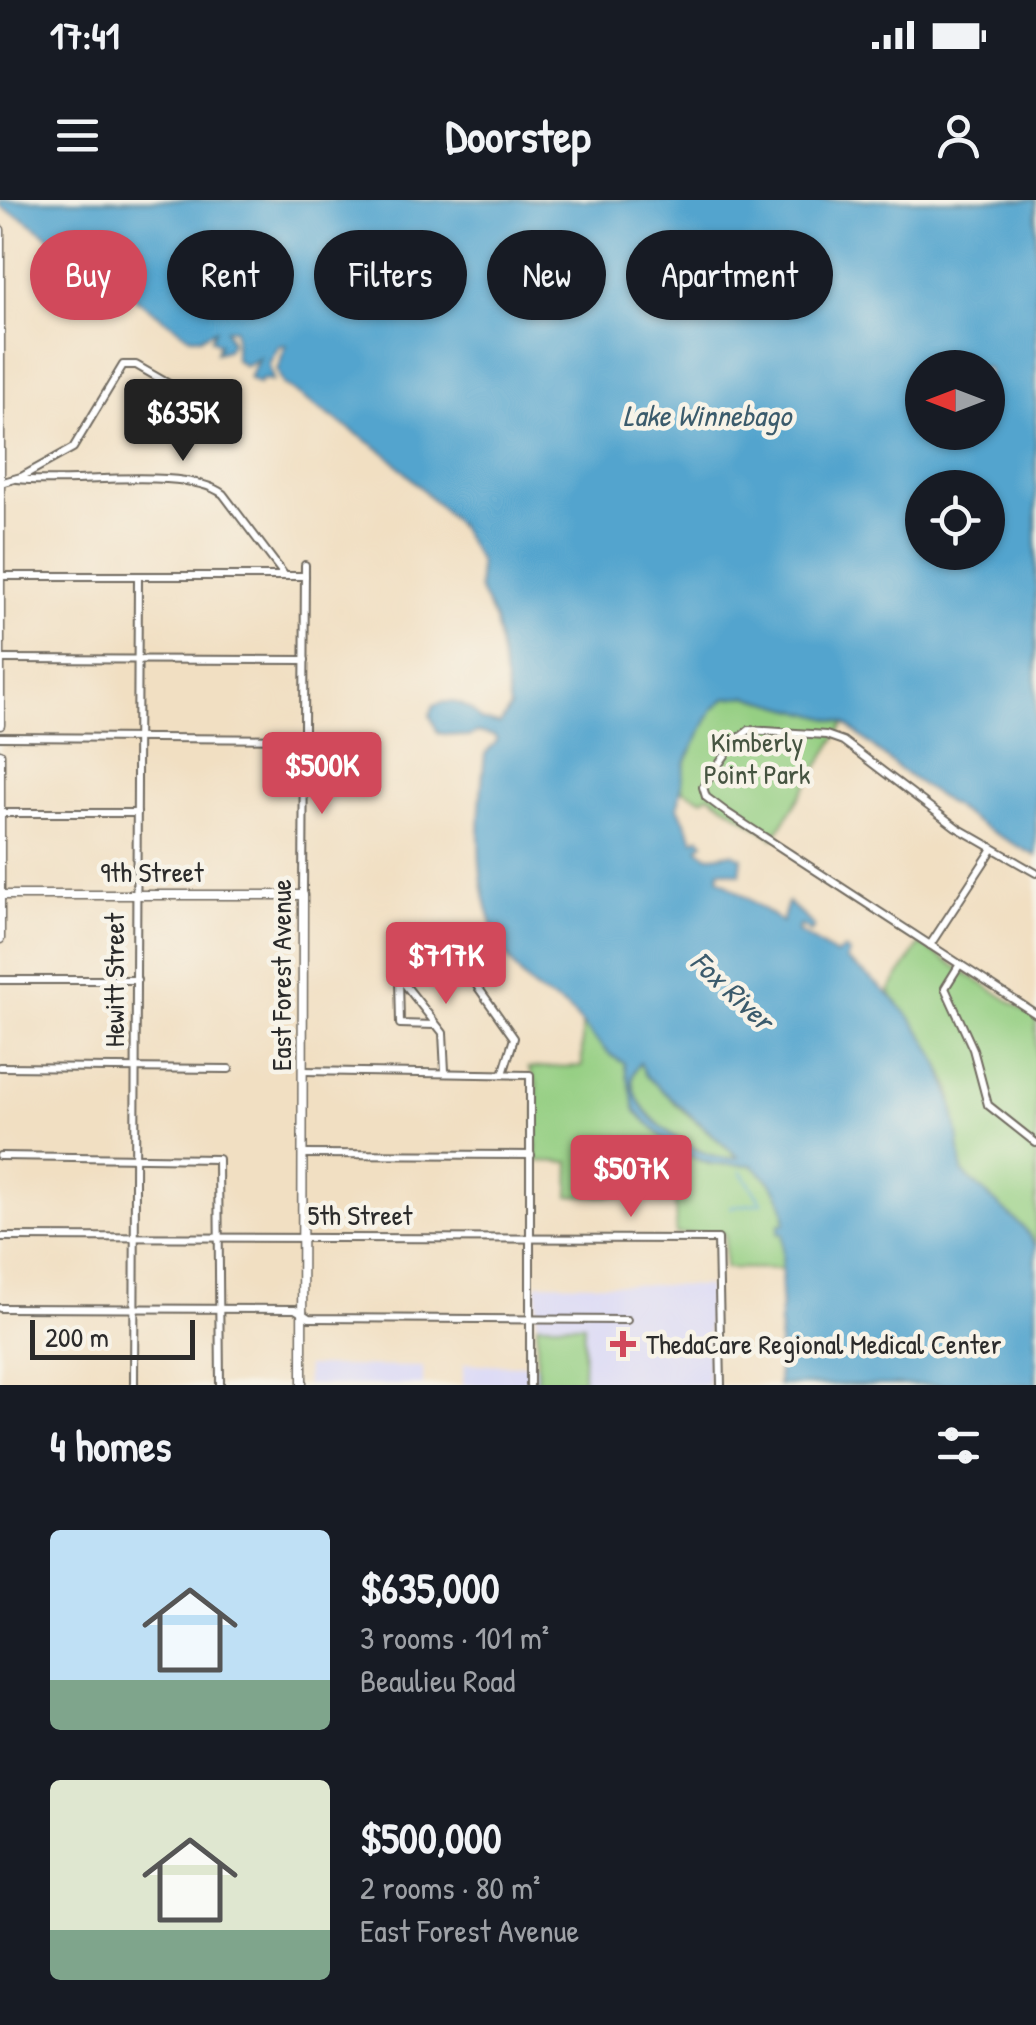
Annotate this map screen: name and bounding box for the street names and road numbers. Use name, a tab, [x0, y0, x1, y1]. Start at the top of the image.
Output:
street label: 9th Street	[100, 853, 204, 891]
street label: East Forest Avenue	[262, 879, 300, 1071]
street label: Hewitt Street	[95, 912, 133, 1047]
street label: 5th Street	[308, 1196, 413, 1234]

